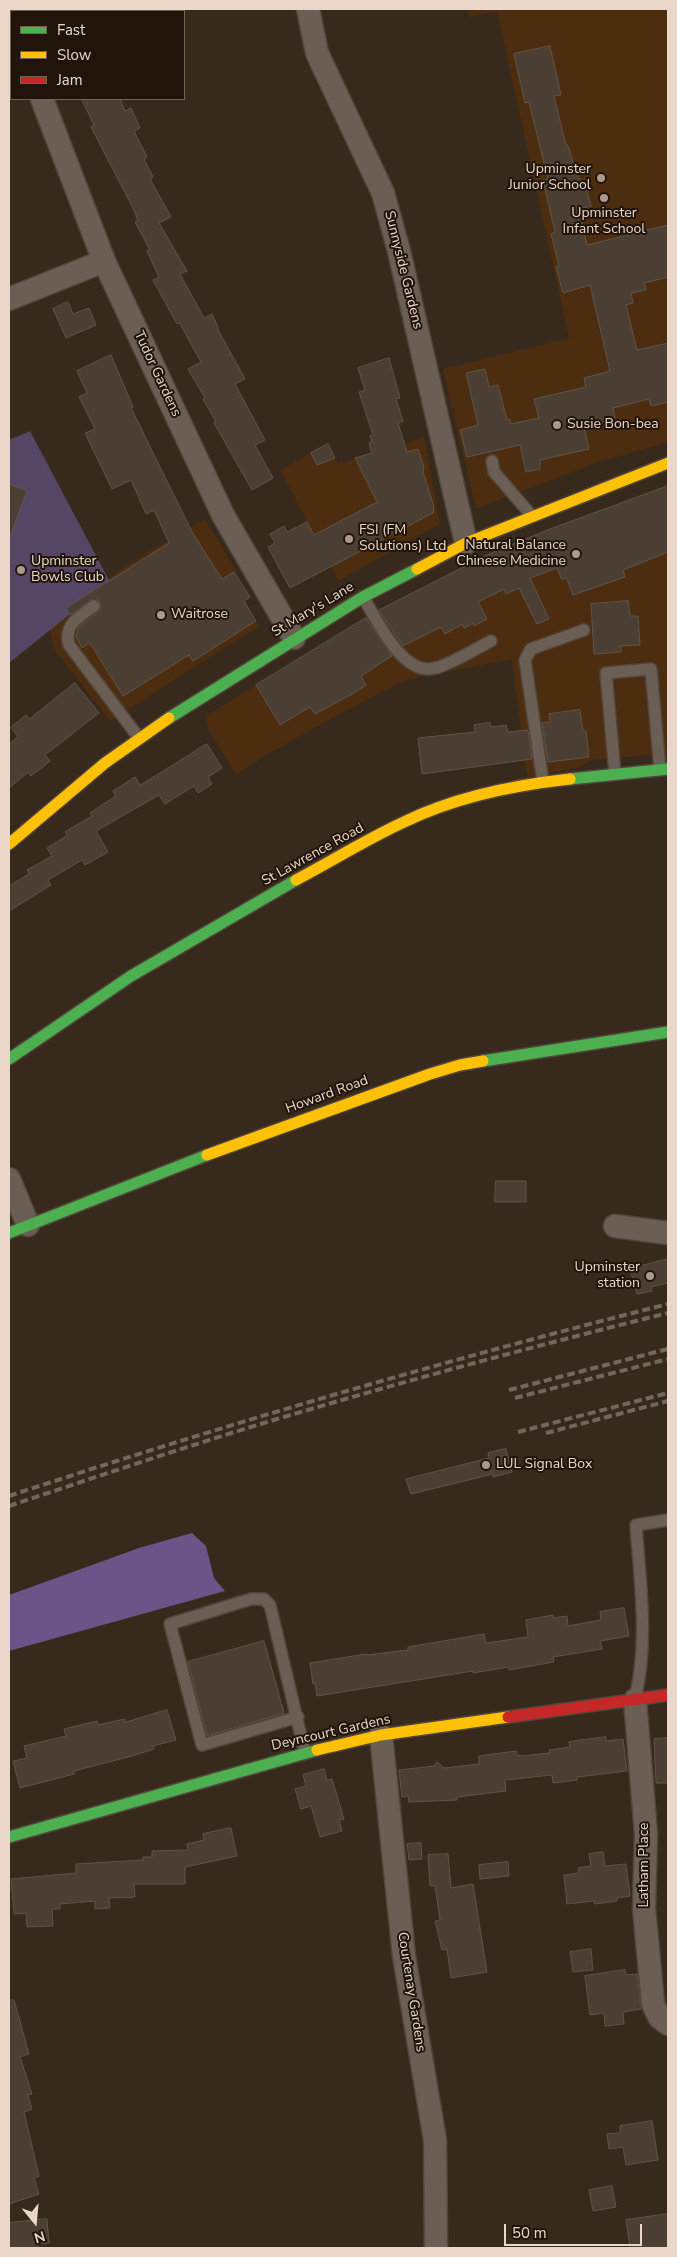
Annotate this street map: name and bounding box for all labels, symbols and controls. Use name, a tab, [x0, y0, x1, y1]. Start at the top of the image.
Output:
legend	[10, 10, 185, 100]
text: Fast	[57, 20, 85, 40]
text: Slow	[57, 45, 91, 65]
text: Jam	[57, 70, 83, 90]
place label: Upminster Junior School	[508, 162, 591, 194]
marker: Upminster Junior School	[595, 172, 607, 184]
marker: Upminster Infant School	[598, 192, 610, 204]
place label: Upminster Infant School	[563, 206, 645, 238]
street label: Sunnyside Gardens	[380, 209, 426, 331]
street label: Tudor Gardens	[130, 328, 184, 420]
place label: Susie Bon-bea	[567, 417, 659, 433]
marker: Susie Bon-bea	[551, 419, 563, 431]
place label: FSI (FM Solutions) Ltd	[359, 523, 446, 556]
marker: FSI (FM Solutions) Ltd	[343, 533, 355, 545]
place label: Natural Balance Chinese Medicine	[456, 538, 566, 570]
marker: Natural Balance Chinese Medicine	[570, 548, 582, 560]
place label: Upminster Bowls Club	[31, 554, 104, 586]
marker: Upminster Bowls Club	[15, 564, 27, 576]
street label: St Mary's Lane	[269, 579, 357, 641]
place label: Waitrose	[171, 607, 228, 623]
marker: Waitrose	[155, 609, 167, 621]
street label: St Lawrence Road	[259, 820, 367, 890]
street label: Howard Road	[283, 1072, 371, 1118]
place label: Upminster station	[575, 1260, 640, 1292]
marker: Upminster station	[644, 1270, 656, 1282]
place label: LUL Signal Box	[496, 1457, 592, 1473]
marker: LUL Signal Box	[480, 1459, 492, 1471]
street label: Deyncourt Gardens	[270, 1711, 392, 1755]
street label: Latham Place	[637, 1822, 653, 1908]
street label: Courtenay Gardens	[393, 1931, 429, 2053]
north arrow	[10, 2197, 60, 2247]
scale bar	[507, 2214, 644, 2246]
text: 50 m	[512, 2223, 547, 2243]
text: N	[32, 2226, 47, 2247]

